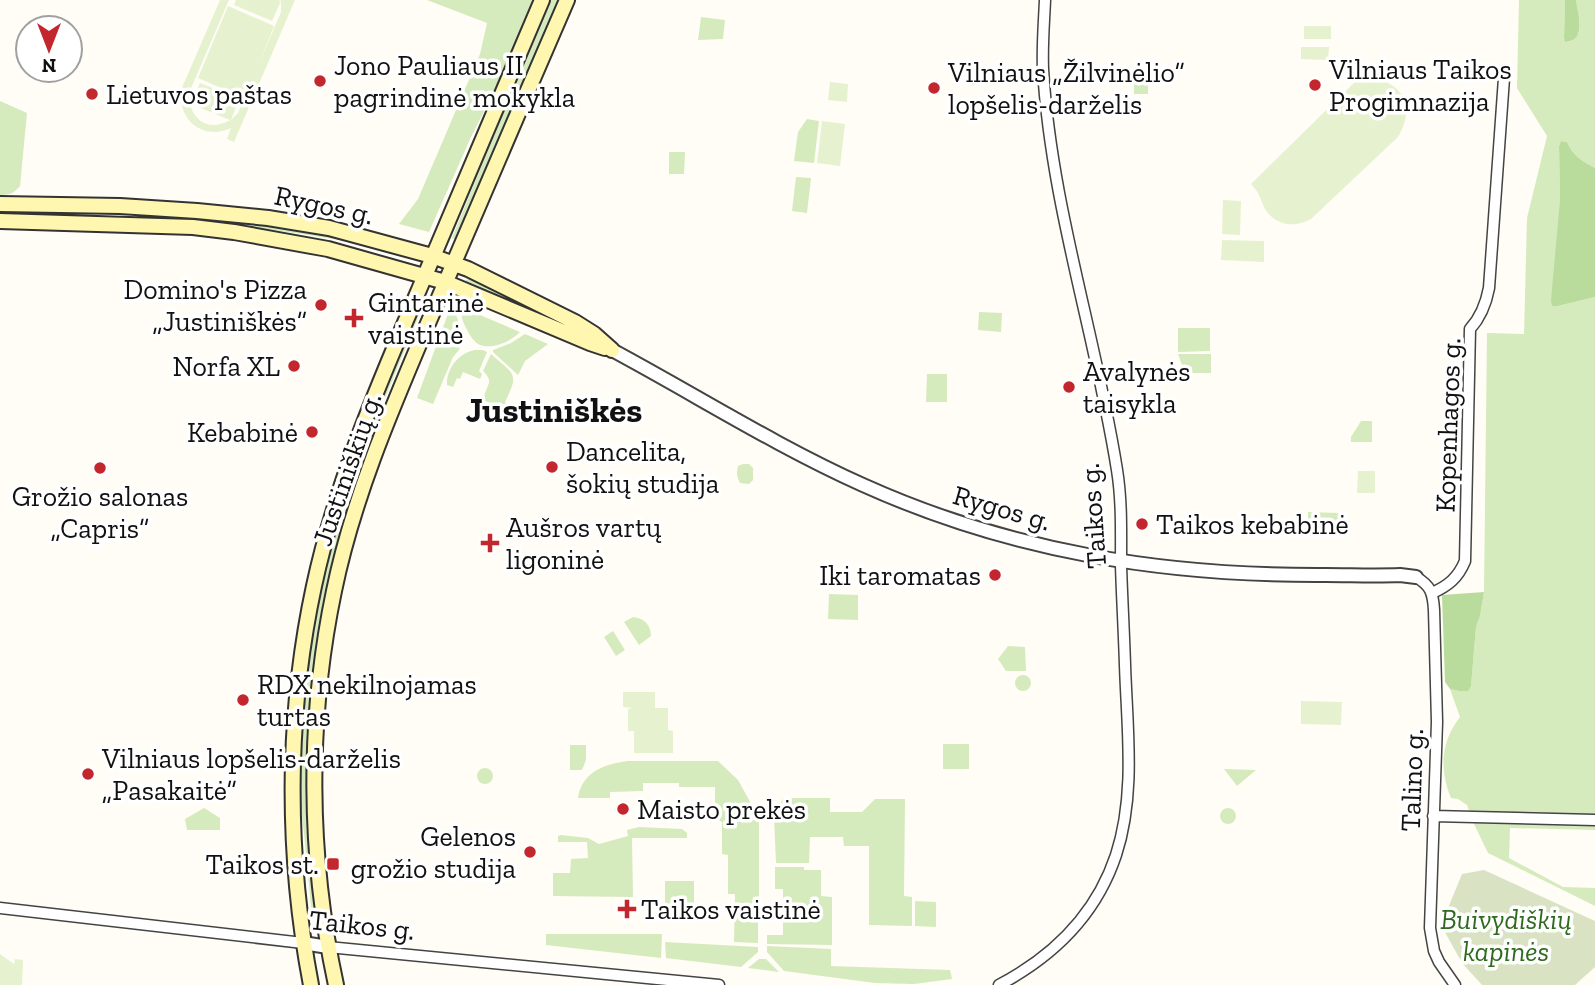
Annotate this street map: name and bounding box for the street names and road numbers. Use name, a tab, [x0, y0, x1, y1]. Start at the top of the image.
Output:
street label: Rygos g.	[272, 178, 376, 232]
street label: Kopenhagos g.	[1428, 337, 1468, 513]
street label: Justiniškių g.	[305, 388, 389, 550]
street label: Taikos g.	[1073, 462, 1113, 570]
street label: Rygos g.	[949, 478, 1055, 538]
street label: Talino g.	[1394, 728, 1430, 832]
street label: Taikos g.	[308, 903, 416, 947]

